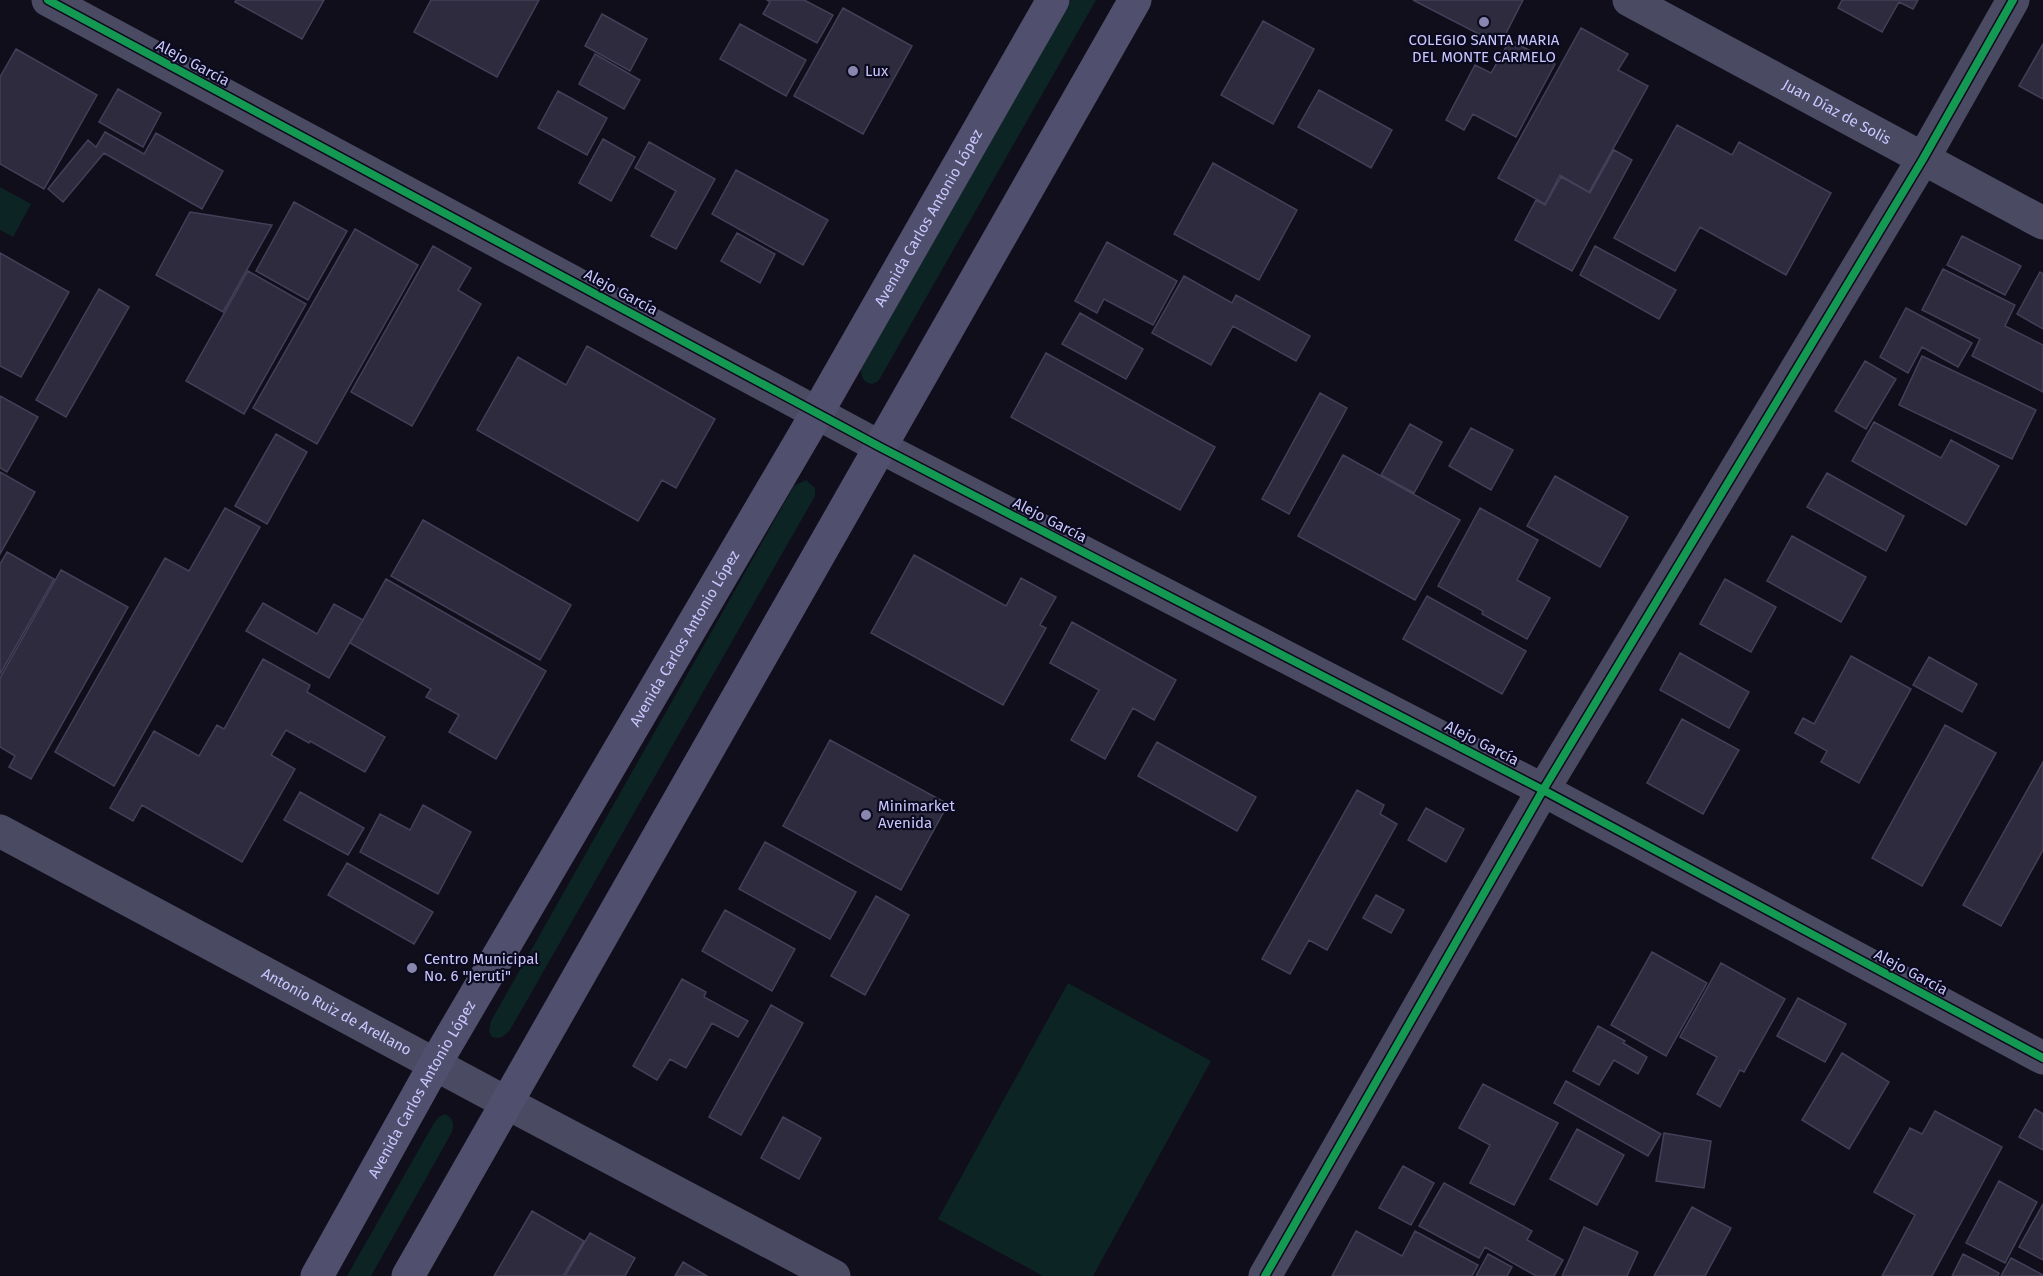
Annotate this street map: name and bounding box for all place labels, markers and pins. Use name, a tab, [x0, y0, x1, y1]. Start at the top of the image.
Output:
marker: COLEGIO SANTA MARIA DEL MONTE CARMELO	[1477, 15, 1491, 29]
place label: COLEGIO SANTA MARIA DEL MONTE CARMELO	[1409, 31, 1560, 66]
place label: Lux	[865, 62, 889, 80]
marker: Lux	[846, 64, 860, 78]
place label: Minimarket Avenida	[878, 797, 955, 832]
marker: Minimarket Avenida	[859, 808, 873, 822]
place label: Centro Municipal No. 6 "Jeruti"	[424, 950, 539, 985]
marker: Centro Municipal No. 6 "Jeruti"	[405, 961, 419, 975]

